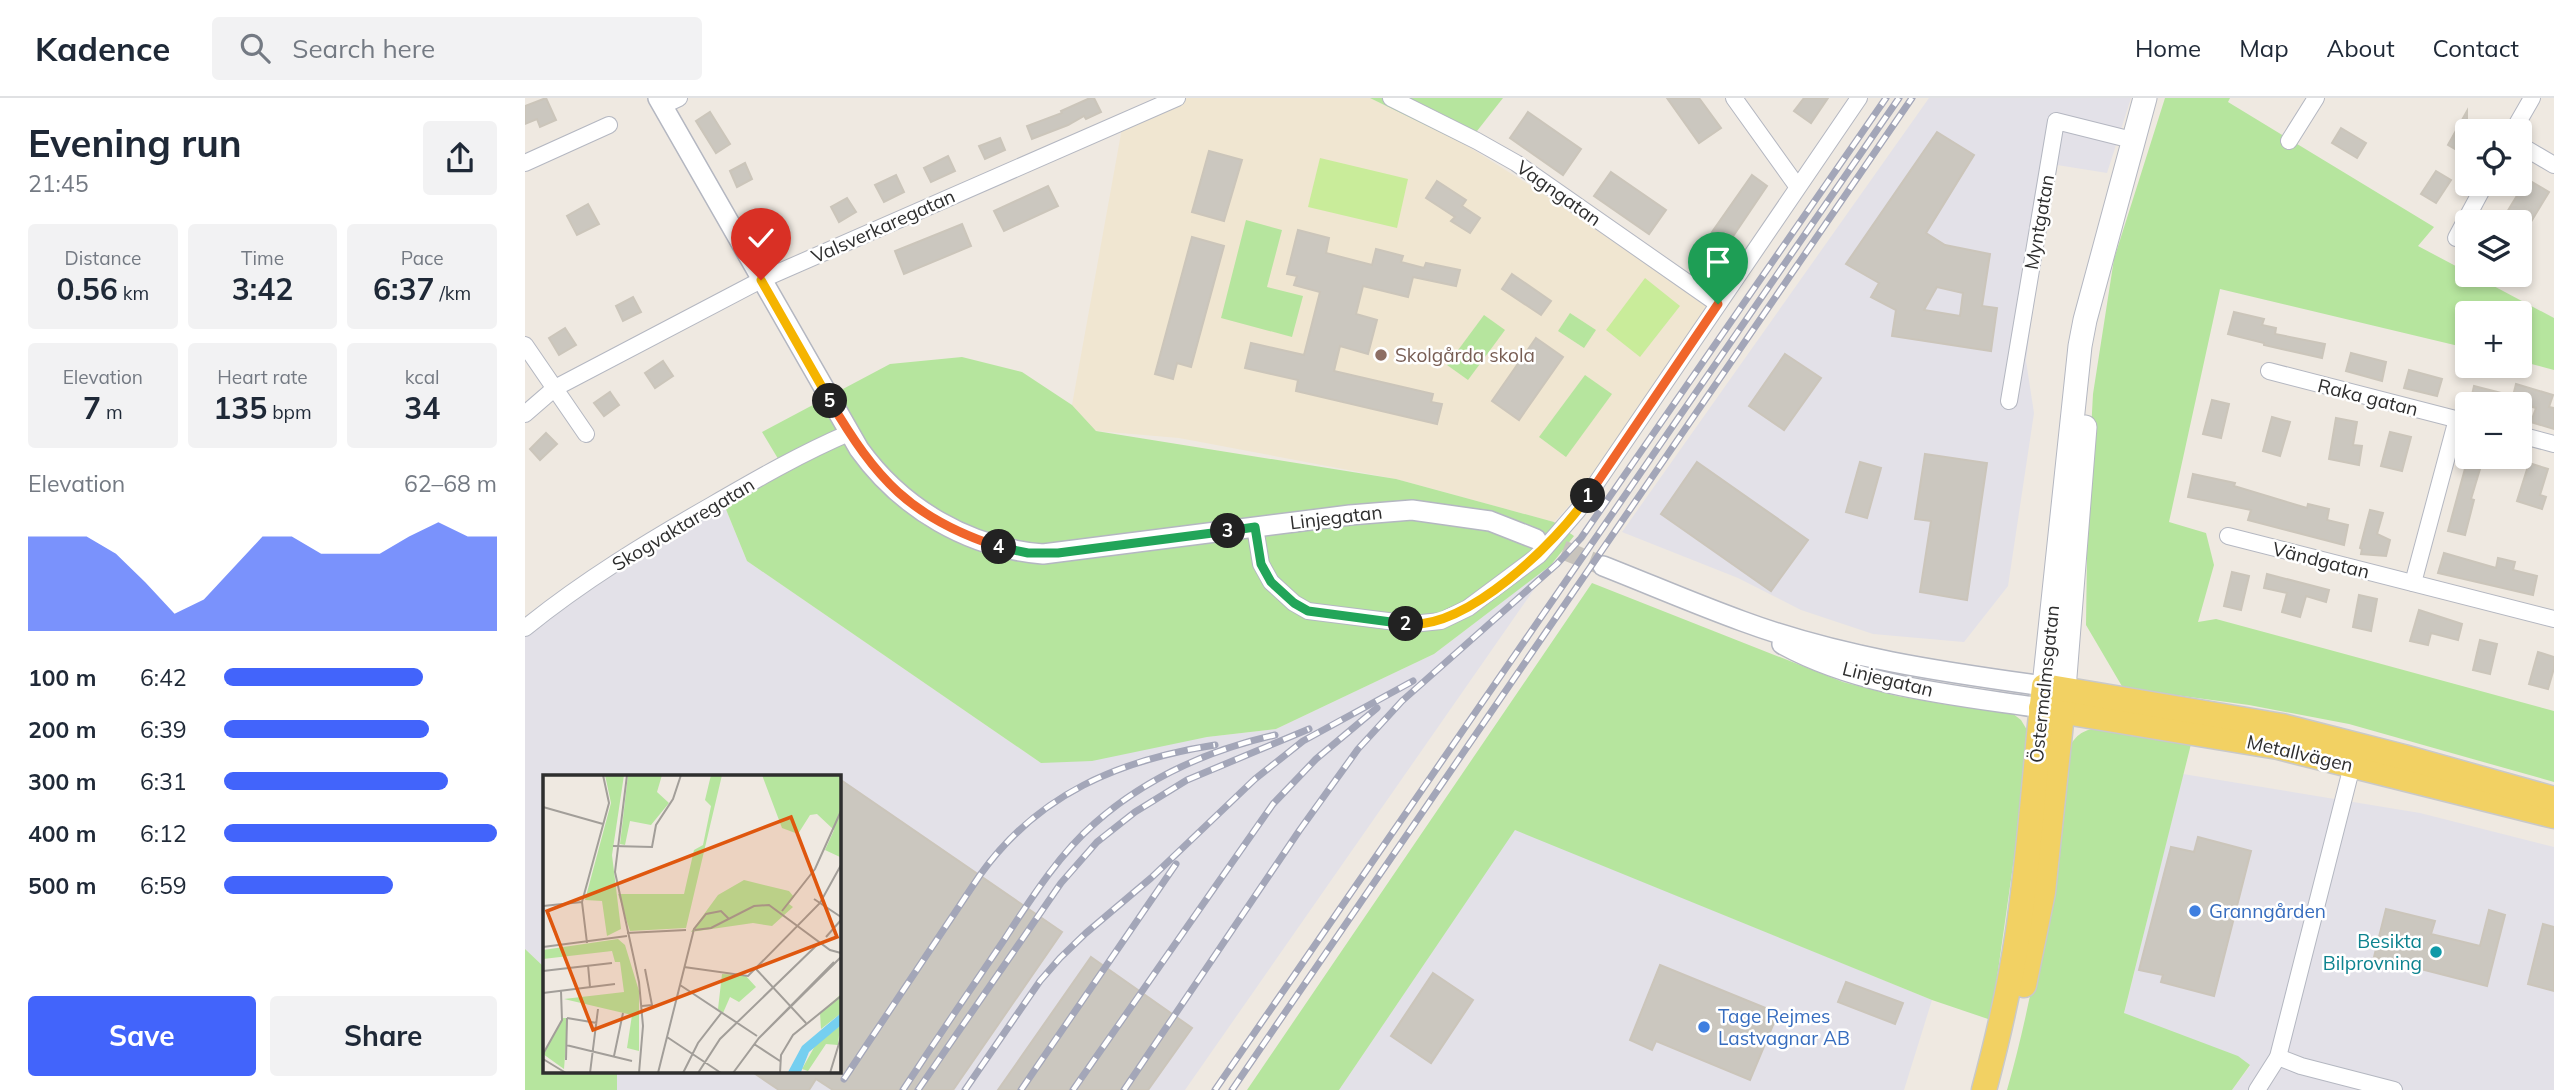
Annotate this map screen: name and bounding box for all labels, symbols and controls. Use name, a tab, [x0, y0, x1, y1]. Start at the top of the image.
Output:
search box	[212, 17, 702, 80]
text: Kadence	[35, 28, 170, 69]
icon: search	[236, 29, 274, 67]
text: Search here	[292, 32, 435, 65]
text: Home	[2135, 33, 2201, 63]
text: Map	[2239, 33, 2289, 63]
text: About	[2327, 33, 2395, 63]
text: Contact	[2433, 33, 2519, 63]
text: Evening run	[28, 119, 242, 167]
map controls	[2455, 119, 2532, 469]
button: locate	[2455, 119, 2532, 196]
button: share	[423, 121, 497, 195]
street label: Vagngatan	[1512, 155, 1606, 231]
text: 21:45	[28, 169, 88, 198]
street label: Myntgatan	[2019, 173, 2059, 271]
street label: Valsverkaregatan	[807, 184, 959, 268]
pin	[731, 208, 791, 280]
button: layers	[2455, 210, 2532, 287]
icon: check	[742, 219, 780, 257]
pin	[1688, 232, 1748, 304]
icon: arrive	[1699, 243, 1737, 281]
text: Distance	[64, 246, 141, 270]
text: Time	[241, 246, 284, 270]
text: Pace	[401, 246, 444, 270]
text: 0.56	[56, 270, 118, 308]
text: 3:42	[232, 270, 293, 308]
text: 6:37	[373, 270, 434, 308]
text: km	[118, 281, 149, 305]
text: /km	[434, 281, 471, 305]
button: +	[2455, 301, 2532, 378]
place label: Skolgårda skola	[1395, 343, 1535, 367]
marker: Skolgårda skola	[1373, 347, 1389, 363]
text: Elevation	[63, 365, 143, 389]
text: Heart rate	[217, 365, 308, 389]
text: kcal	[405, 365, 440, 389]
street label: Raka gatan	[2315, 373, 2421, 421]
pin: 5	[813, 384, 847, 418]
text: 5	[824, 388, 835, 412]
text: 7	[83, 389, 101, 427]
text: 135	[213, 389, 267, 427]
text: 34	[404, 389, 440, 427]
button: −	[2455, 392, 2532, 469]
text: m	[101, 400, 123, 424]
text: bpm	[267, 400, 312, 424]
text: Elevation	[28, 469, 125, 498]
text: 62–68 m	[404, 469, 497, 498]
street label: Skogvaktaregatan	[607, 472, 759, 576]
pin: 1	[1571, 478, 1605, 514]
text: 1	[1582, 483, 1593, 507]
street label: Linjegatan	[1288, 499, 1384, 535]
pin: 3	[1211, 514, 1245, 548]
text: 3	[1222, 518, 1233, 542]
pin: 4	[981, 530, 1016, 564]
text: 4	[993, 534, 1004, 558]
street label: Vändgatan	[2270, 536, 2372, 584]
street label: Östermalmsgatan	[2024, 604, 2064, 764]
pin: 2	[1389, 606, 1423, 642]
text: 2	[1400, 611, 1411, 635]
street label: Linjegatan	[1840, 656, 1936, 702]
text: 100 m	[28, 663, 96, 692]
text: 6:42	[140, 663, 187, 692]
text: 200 m	[28, 715, 96, 744]
text: 6:39	[140, 715, 187, 744]
street label: Metallvägen	[2245, 729, 2355, 777]
text: 300 m	[28, 767, 96, 796]
text: 6:31	[140, 767, 187, 796]
inset map	[543, 775, 840, 1072]
text: 400 m	[28, 819, 96, 848]
text: 6:12	[140, 819, 187, 848]
text: 500 m	[28, 871, 96, 900]
text: 6:59	[140, 871, 187, 900]
place label: Granngården	[2209, 899, 2326, 923]
marker: Granngården	[2187, 903, 2203, 919]
place label: Besikta Bilprovning	[2323, 929, 2422, 975]
marker: Besikta Bilprovning	[2428, 944, 2444, 960]
button: Save	[28, 996, 256, 1076]
button: Share	[270, 996, 497, 1076]
place label: Tage Rejmes Lastvagnar AB	[1718, 1004, 1850, 1050]
marker: Tage Rejmes Lastvagnar AB	[1696, 1019, 1712, 1035]

